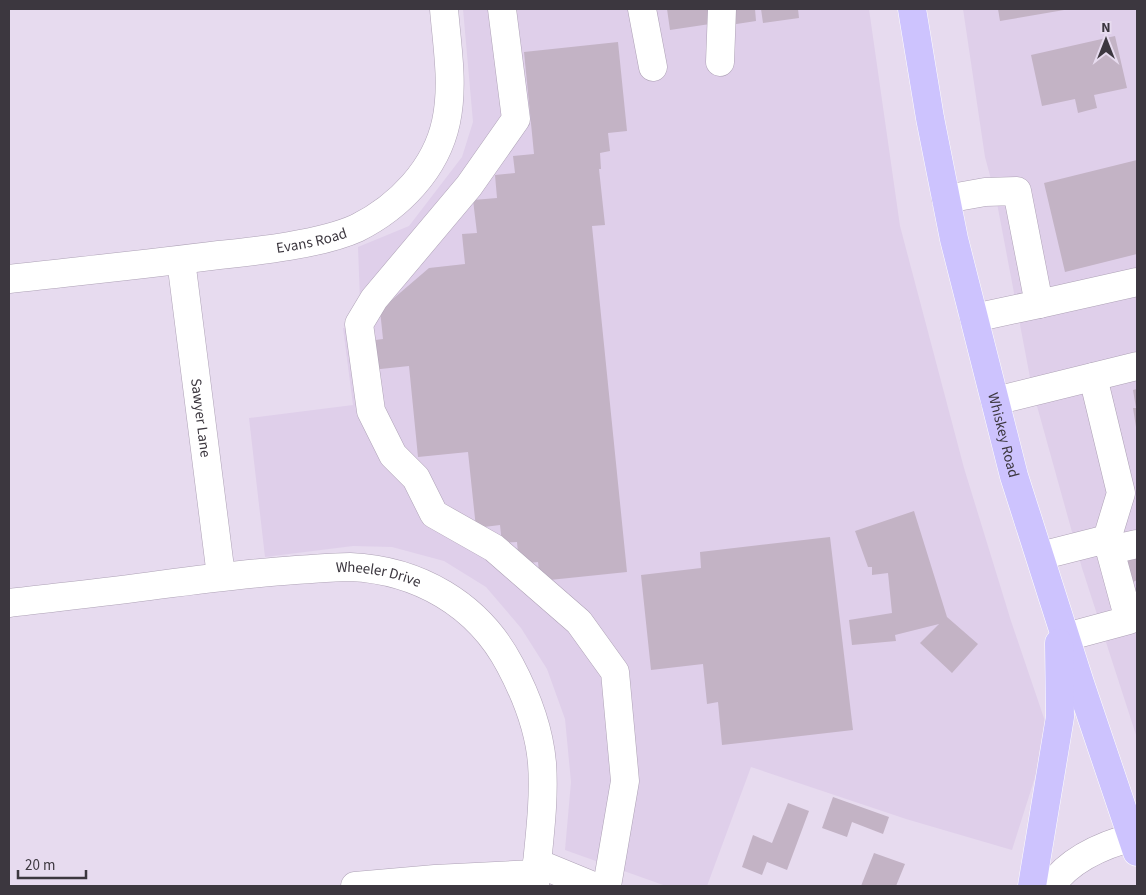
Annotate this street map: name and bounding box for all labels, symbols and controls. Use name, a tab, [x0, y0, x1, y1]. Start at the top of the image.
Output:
north arrow	[1081, 15, 1131, 65]
text: N	[1101, 18, 1111, 38]
street label: Evans Road	[275, 223, 350, 259]
street label: Sawyer Lane	[185, 377, 216, 459]
street label: Whiskey Road	[982, 390, 1024, 480]
street label: Wheeler Drive	[335, 557, 424, 593]
scale bar	[18, 848, 85, 880]
text: 20 m	[25, 855, 55, 876]

